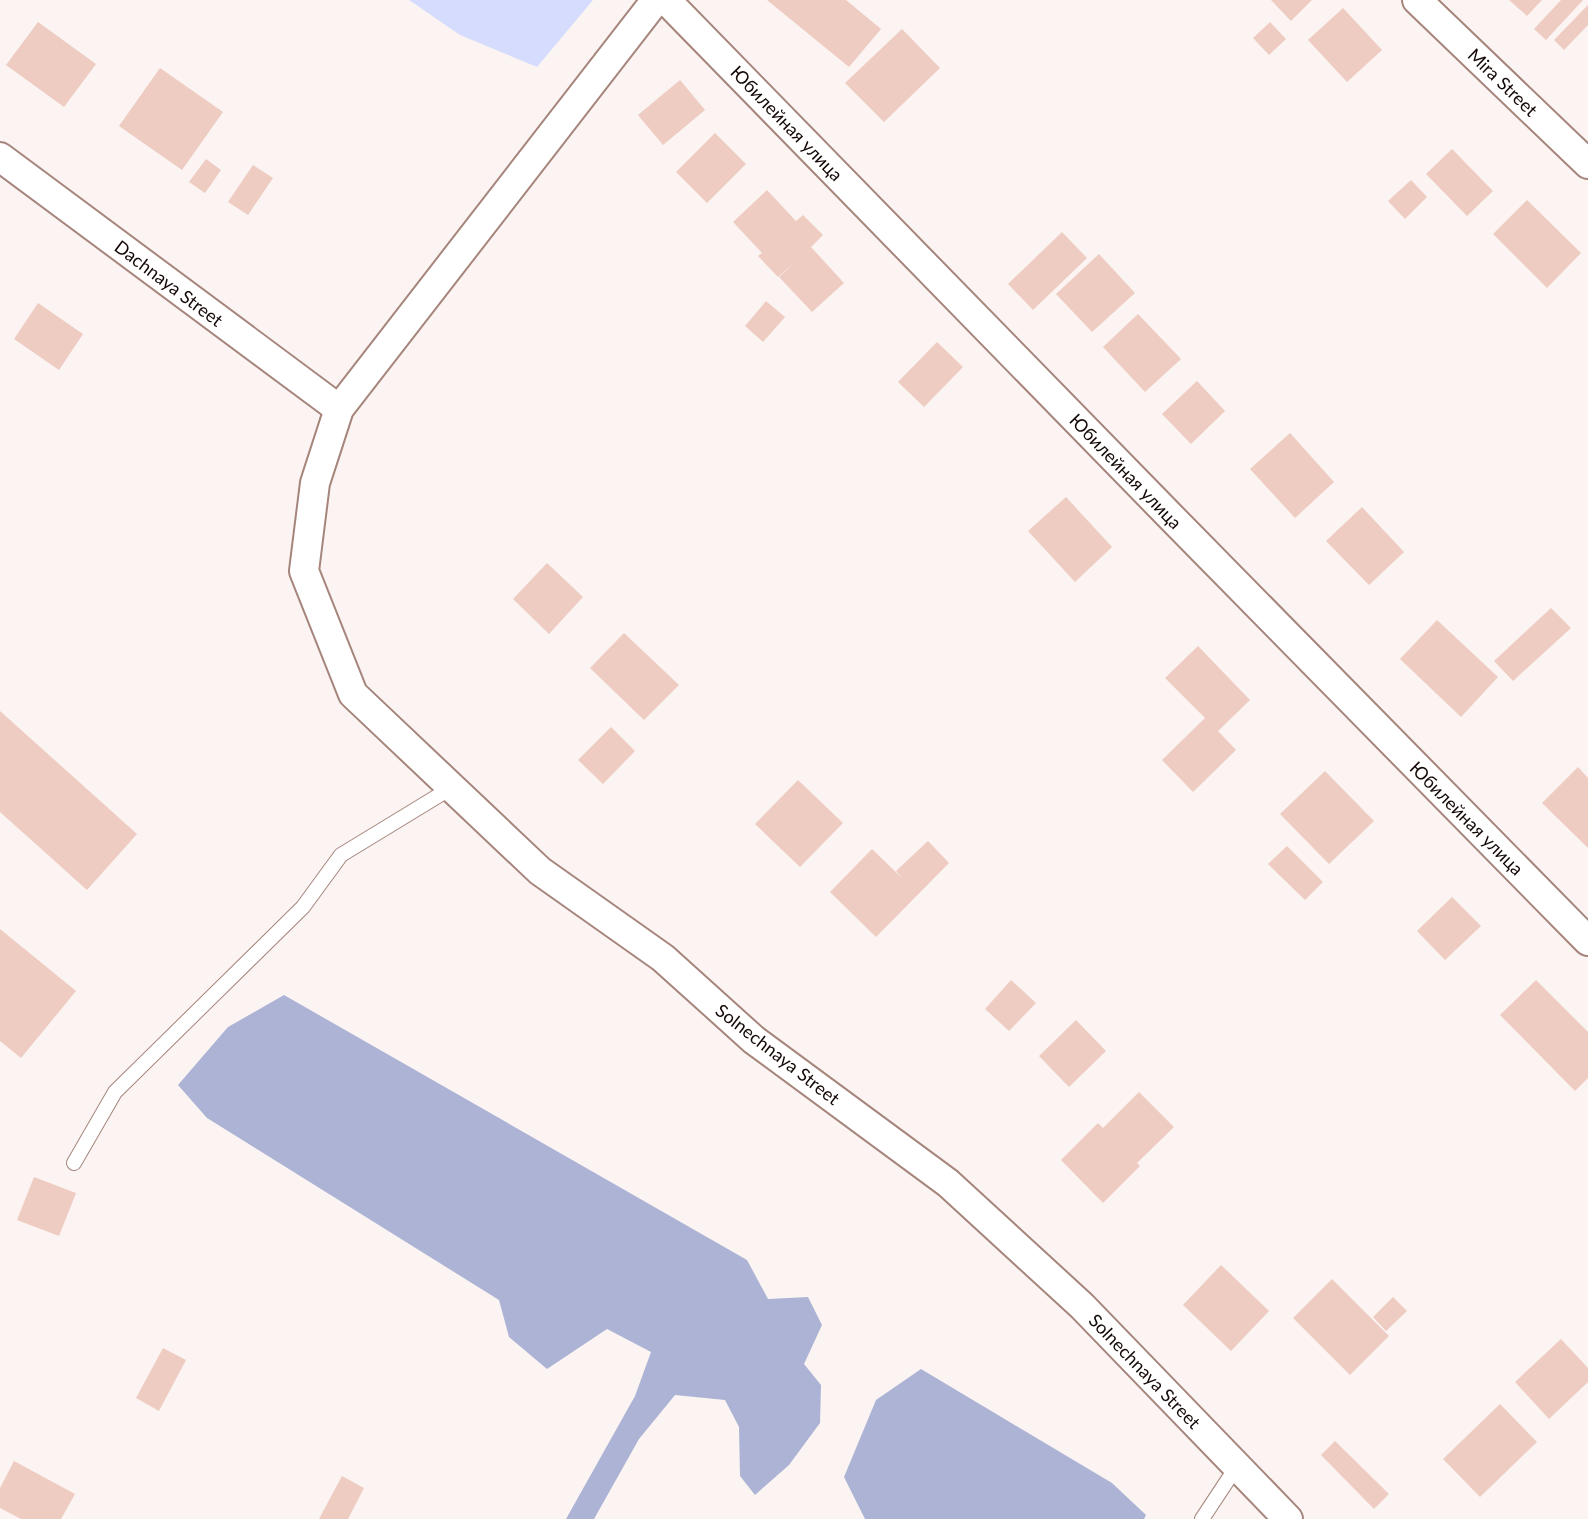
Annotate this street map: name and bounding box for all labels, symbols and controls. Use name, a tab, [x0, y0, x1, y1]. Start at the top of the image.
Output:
street label: Mira Street	[1464, 43, 1543, 121]
street label: Юбилейная улица	[726, 61, 848, 185]
street label: Dachnaya Street	[111, 235, 228, 331]
street label: Юбилейная улица	[1065, 409, 1187, 533]
street label: Юбилейная улица	[1406, 757, 1528, 879]
street label: Solnechnaya Street	[712, 999, 845, 1110]
street label: Solnechnaya Street	[1085, 1309, 1206, 1433]

